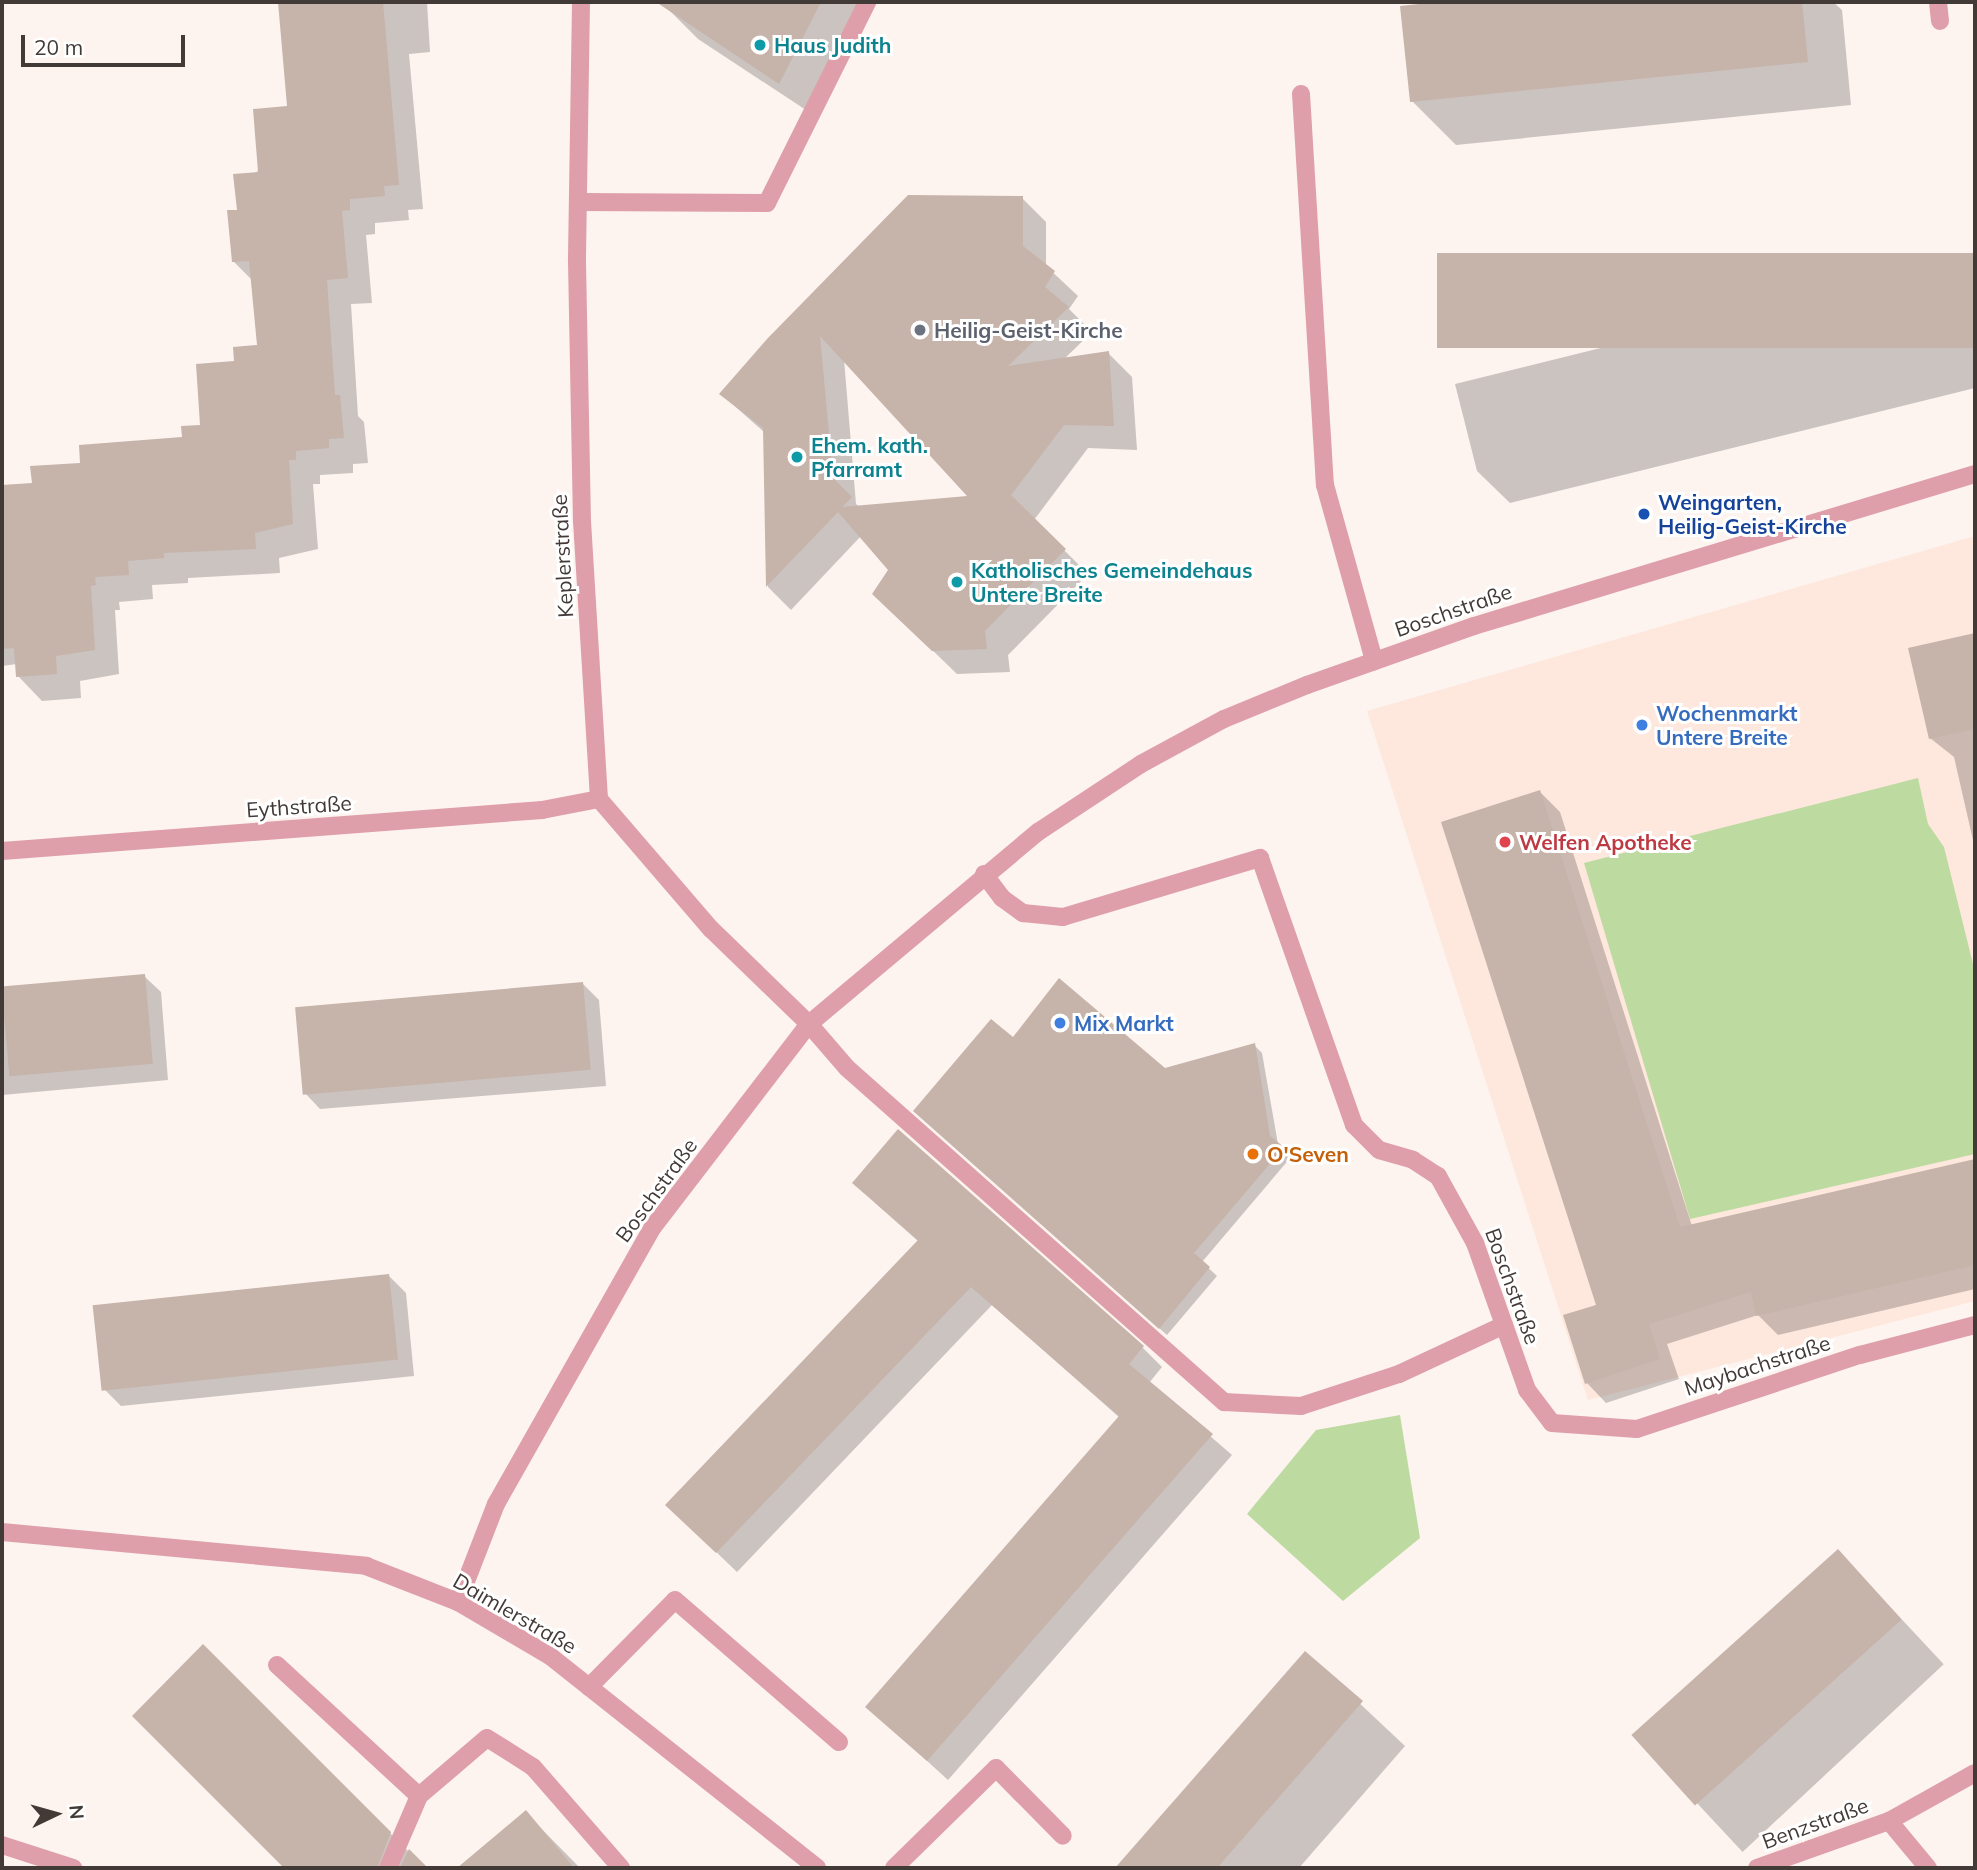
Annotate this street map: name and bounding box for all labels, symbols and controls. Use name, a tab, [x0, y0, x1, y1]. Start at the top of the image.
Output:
scale bar	[24, 21, 189, 65]
place label: Haus Judith	[774, 32, 891, 58]
text: 20 m	[34, 34, 83, 60]
marker: Haus Judith	[752, 37, 768, 53]
place label: Heilig-Geist-Kirche	[934, 317, 1123, 343]
marker: Heilig-Geist-Kirche	[912, 322, 928, 338]
place label: Ehem. kath. Pfarramt	[811, 432, 928, 482]
marker: Ehem. kath. Pfarramt	[789, 449, 805, 465]
place label: Weingarten, Heilig-Geist-Kirche	[1658, 489, 1847, 539]
street label: Keplerstraße	[546, 494, 578, 618]
marker: Weingarten, Heilig-Geist-Kirche	[1636, 506, 1652, 522]
place label: Katholisches Gemeindehaus Untere Breite	[971, 557, 1252, 607]
marker: Katholisches Gemeindehaus Untere Breite	[949, 574, 965, 590]
street label: Boschstraße	[1391, 578, 1515, 642]
place label: Wochenmarkt Untere Breite	[1656, 700, 1797, 750]
marker: Wochenmarkt Untere Breite	[1634, 717, 1650, 733]
street label: Eythstraße	[245, 790, 353, 822]
place label: Welfen Apotheke	[1519, 829, 1692, 855]
marker: Welfen Apotheke	[1497, 834, 1513, 850]
place label: Mix Markt	[1074, 1010, 1174, 1036]
marker: Mix Markt	[1052, 1015, 1068, 1031]
street label: Boschstraße	[610, 1133, 702, 1247]
place label: O'Seven	[1267, 1141, 1349, 1167]
marker: O'Seven	[1245, 1146, 1261, 1162]
street label: Boschstraße	[1480, 1224, 1546, 1348]
street label: Maybachstraße	[1681, 1330, 1833, 1400]
street label: Daimlerstraße	[449, 1568, 581, 1658]
north arrow	[21, 1779, 91, 1849]
street label: Benzstraße	[1758, 1792, 1872, 1854]
text: N	[64, 1804, 89, 1820]

